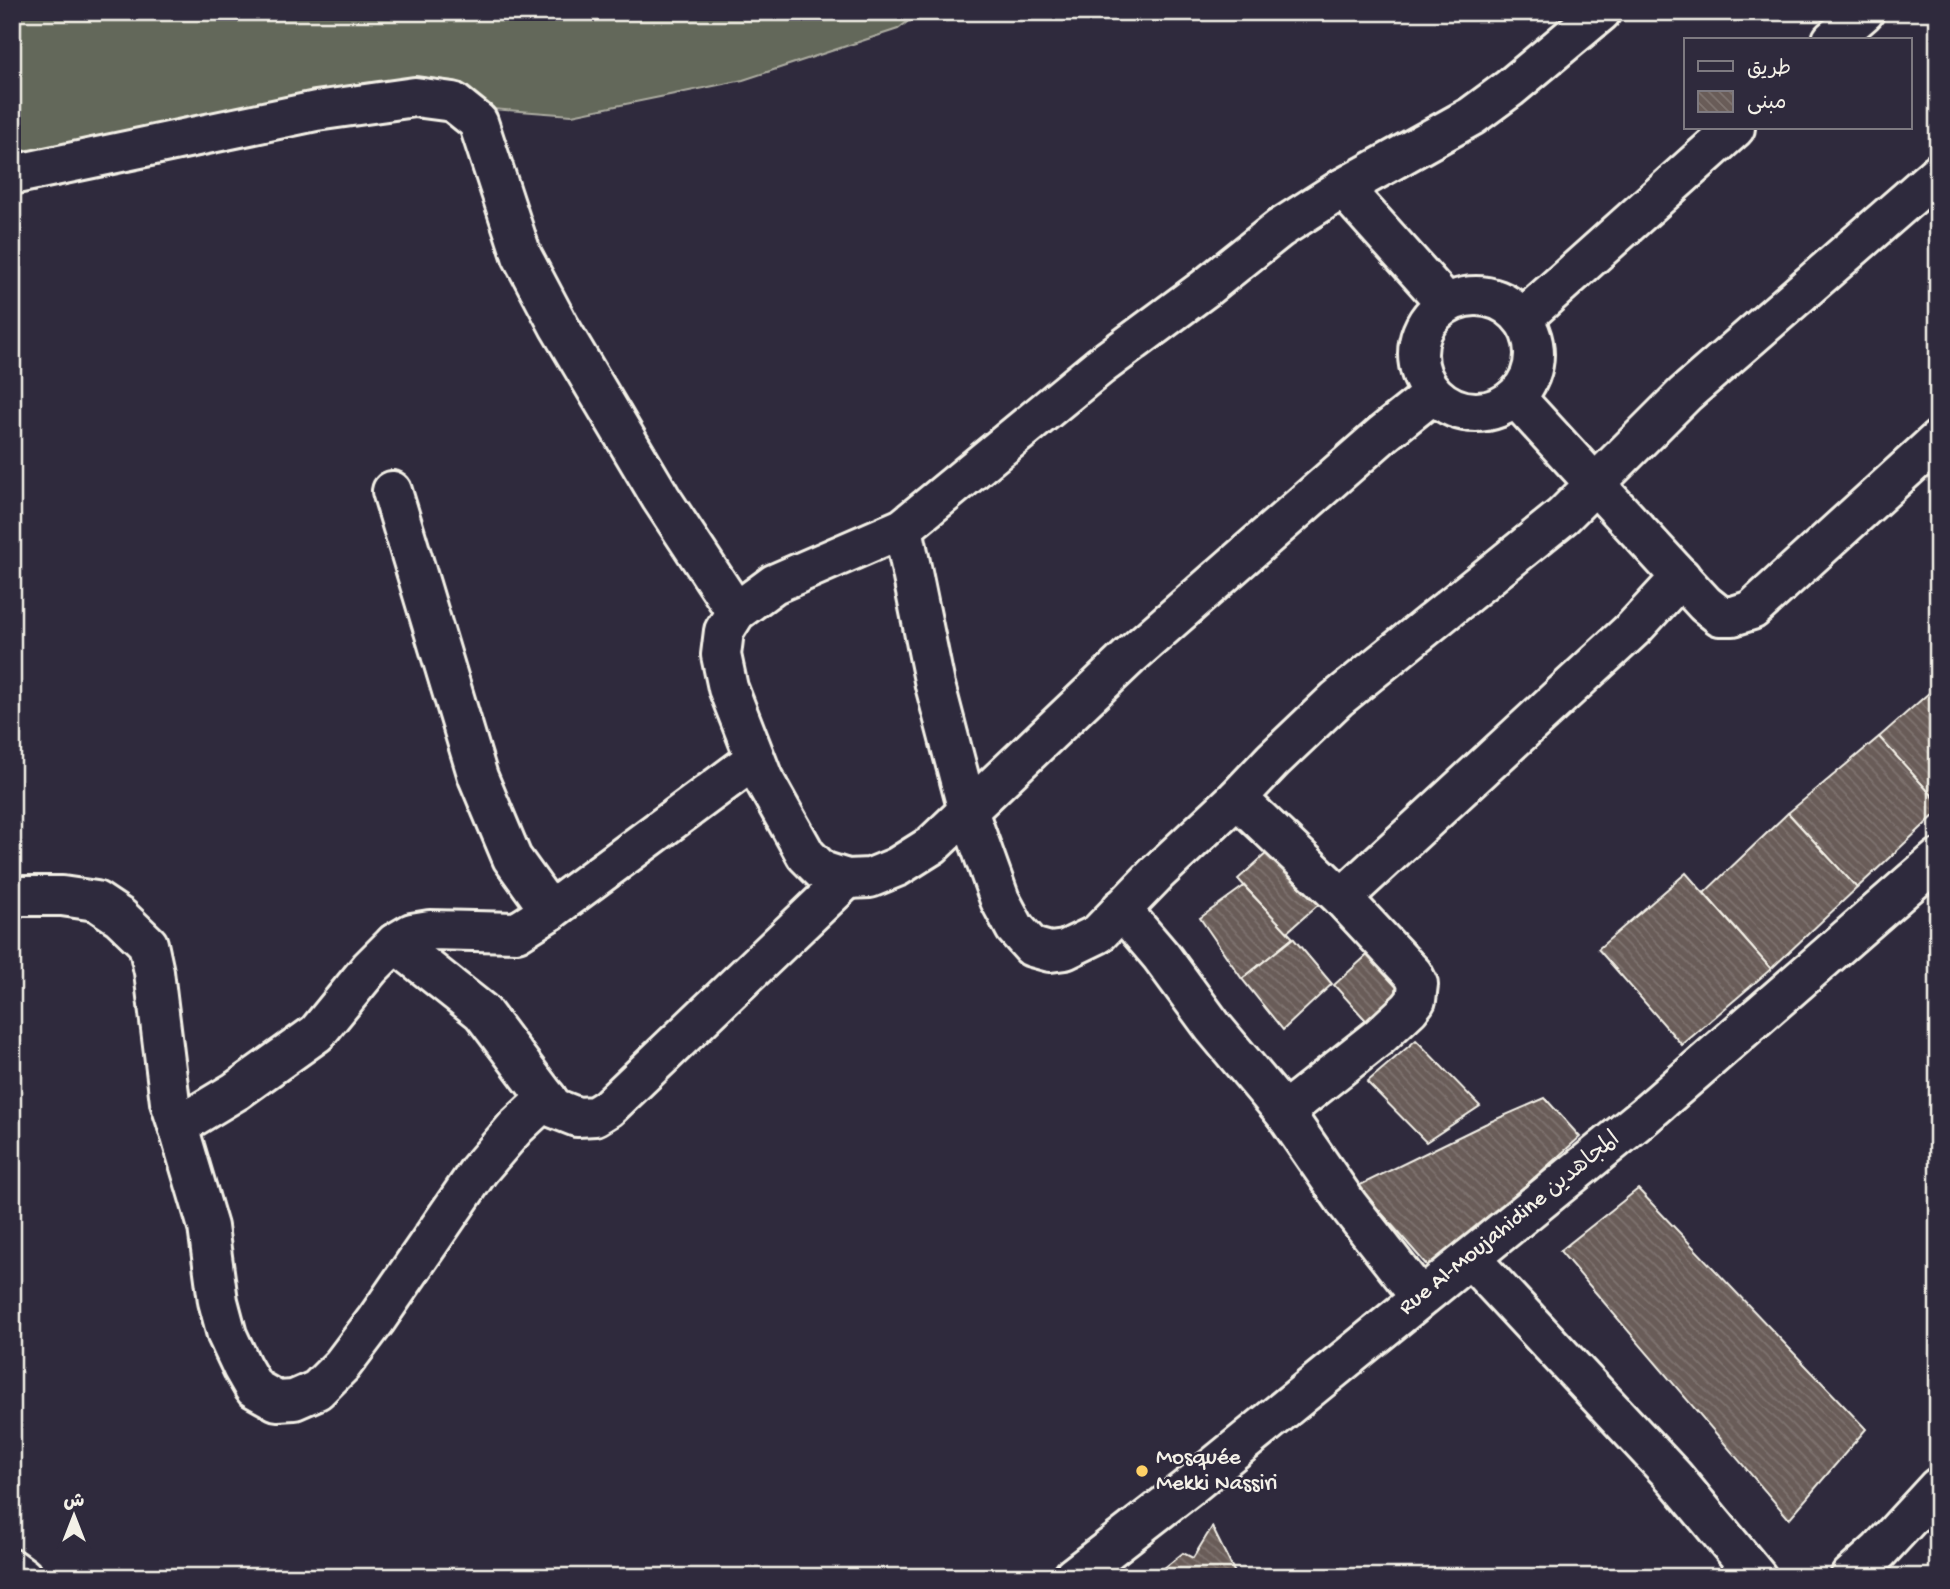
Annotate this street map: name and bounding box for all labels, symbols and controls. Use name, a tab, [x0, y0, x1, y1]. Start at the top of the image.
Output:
legend	[1684, 38, 1912, 130]
text: طريق	[1747, 58, 1791, 83]
text: مبنى	[1747, 92, 1786, 117]
street label: Rue Al-Moujahidine المجاهدين	[1394, 1126, 1626, 1322]
place label: Mosquée Mekki Nassiri	[1156, 1445, 1278, 1498]
marker: Mosquée Mekki Nassiri	[1134, 1463, 1150, 1479]
north arrow	[38, 1480, 108, 1550]
text: ش	[64, 1491, 85, 1514]

